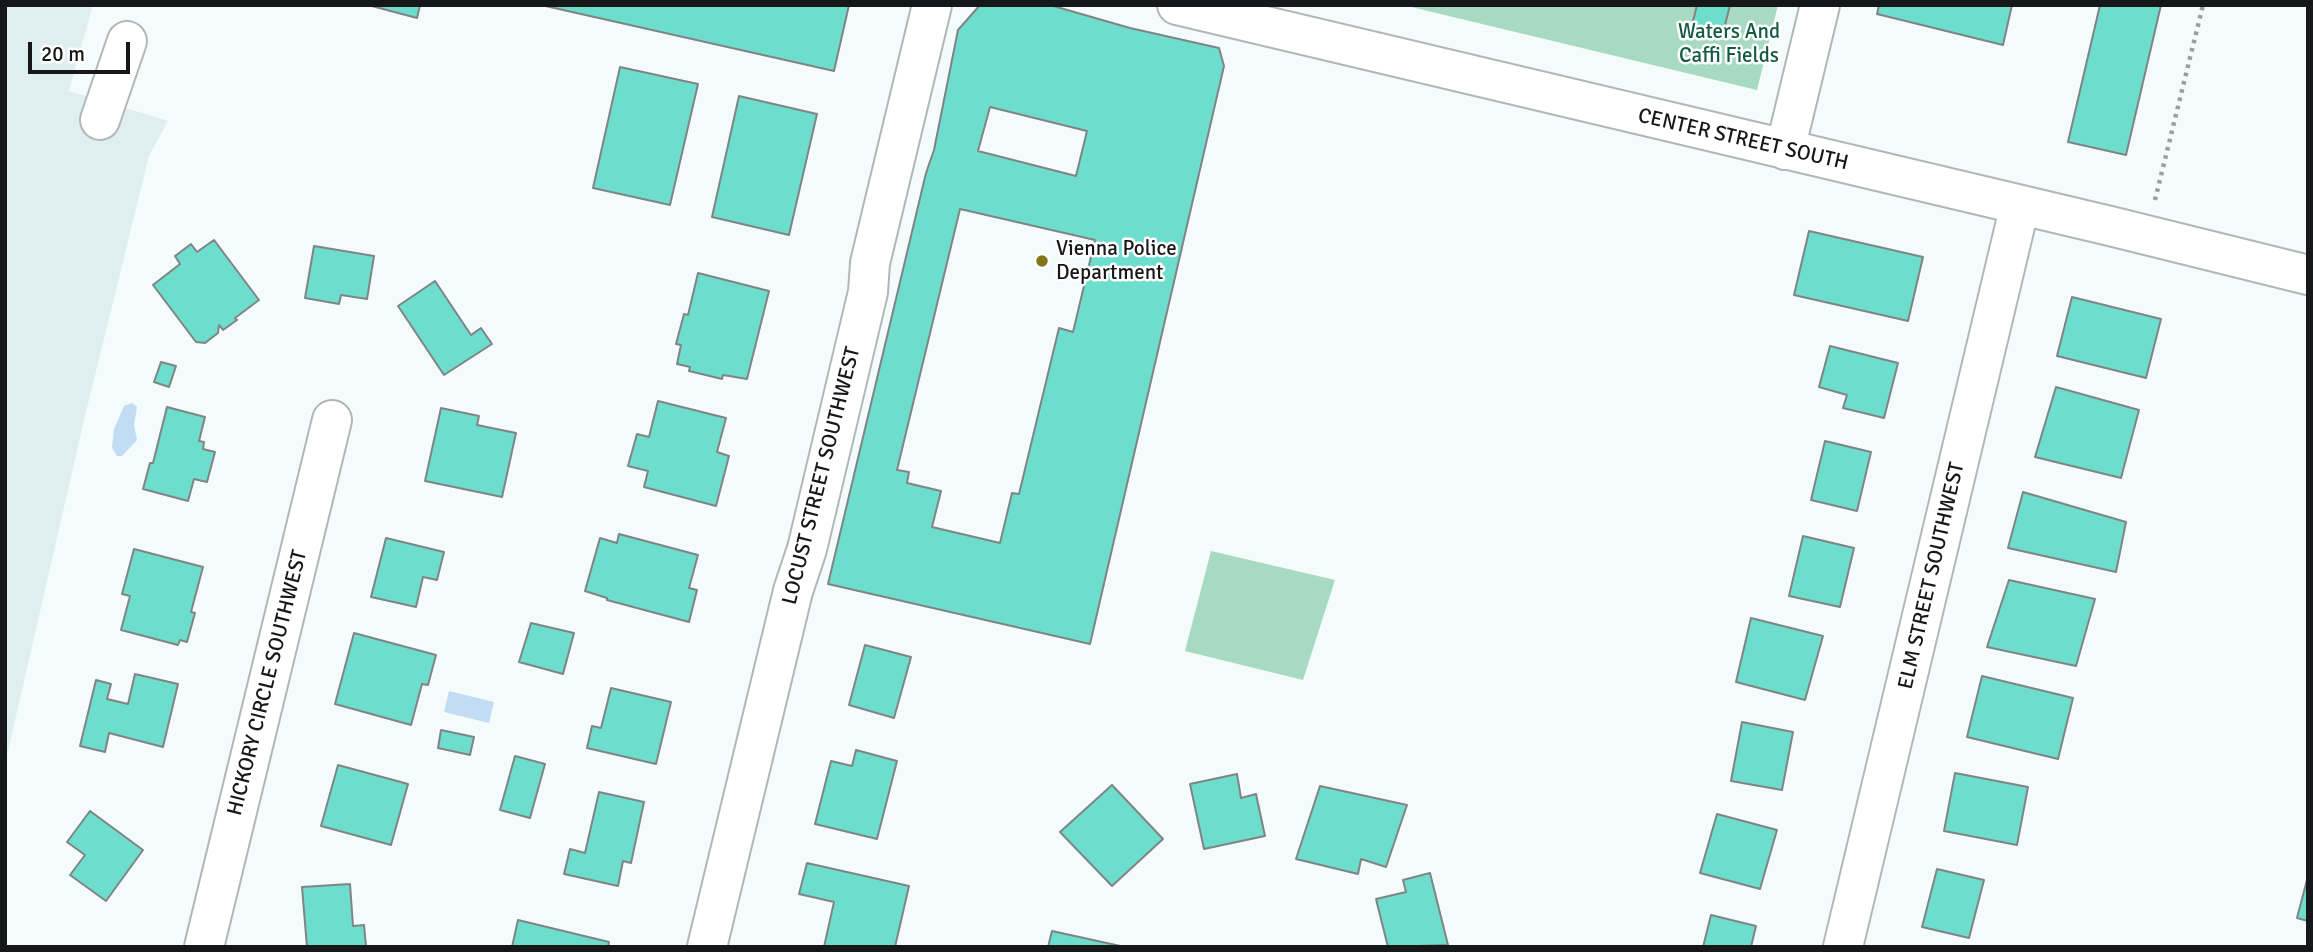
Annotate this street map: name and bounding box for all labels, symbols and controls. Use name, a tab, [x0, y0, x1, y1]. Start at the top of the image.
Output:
park label: Waters And Caffi Fields	[1678, 19, 1780, 69]
scale bar	[32, 28, 133, 72]
text: 20 m	[41, 41, 85, 67]
street label: CENTER STREET SOUTH	[1635, 104, 1851, 176]
place label: Vienna Police Department	[1056, 236, 1177, 286]
marker: Vienna Police Department	[1034, 253, 1050, 269]
street label: LOCUST STREET SOUTHWEST	[778, 344, 866, 608]
street label: ELM STREET SOUTHWEST	[1894, 460, 1970, 692]
street label: HICKORY CIRCLE SOUTHWEST	[223, 548, 313, 818]

